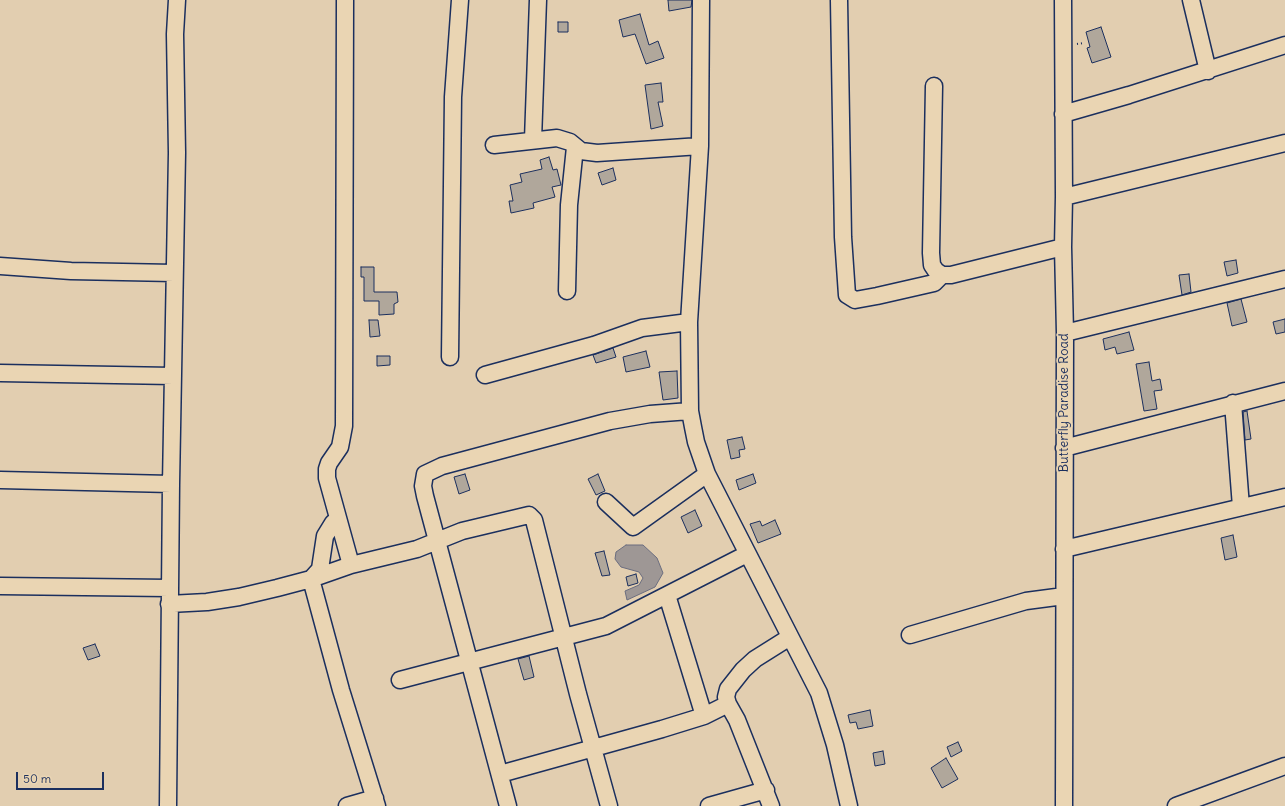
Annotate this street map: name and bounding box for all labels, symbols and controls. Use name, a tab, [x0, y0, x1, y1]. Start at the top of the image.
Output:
street label: Butterfly Paradise Road	[1056, 333, 1072, 473]
scale bar	[18, 764, 106, 790]
text: 50 m	[23, 771, 51, 786]

